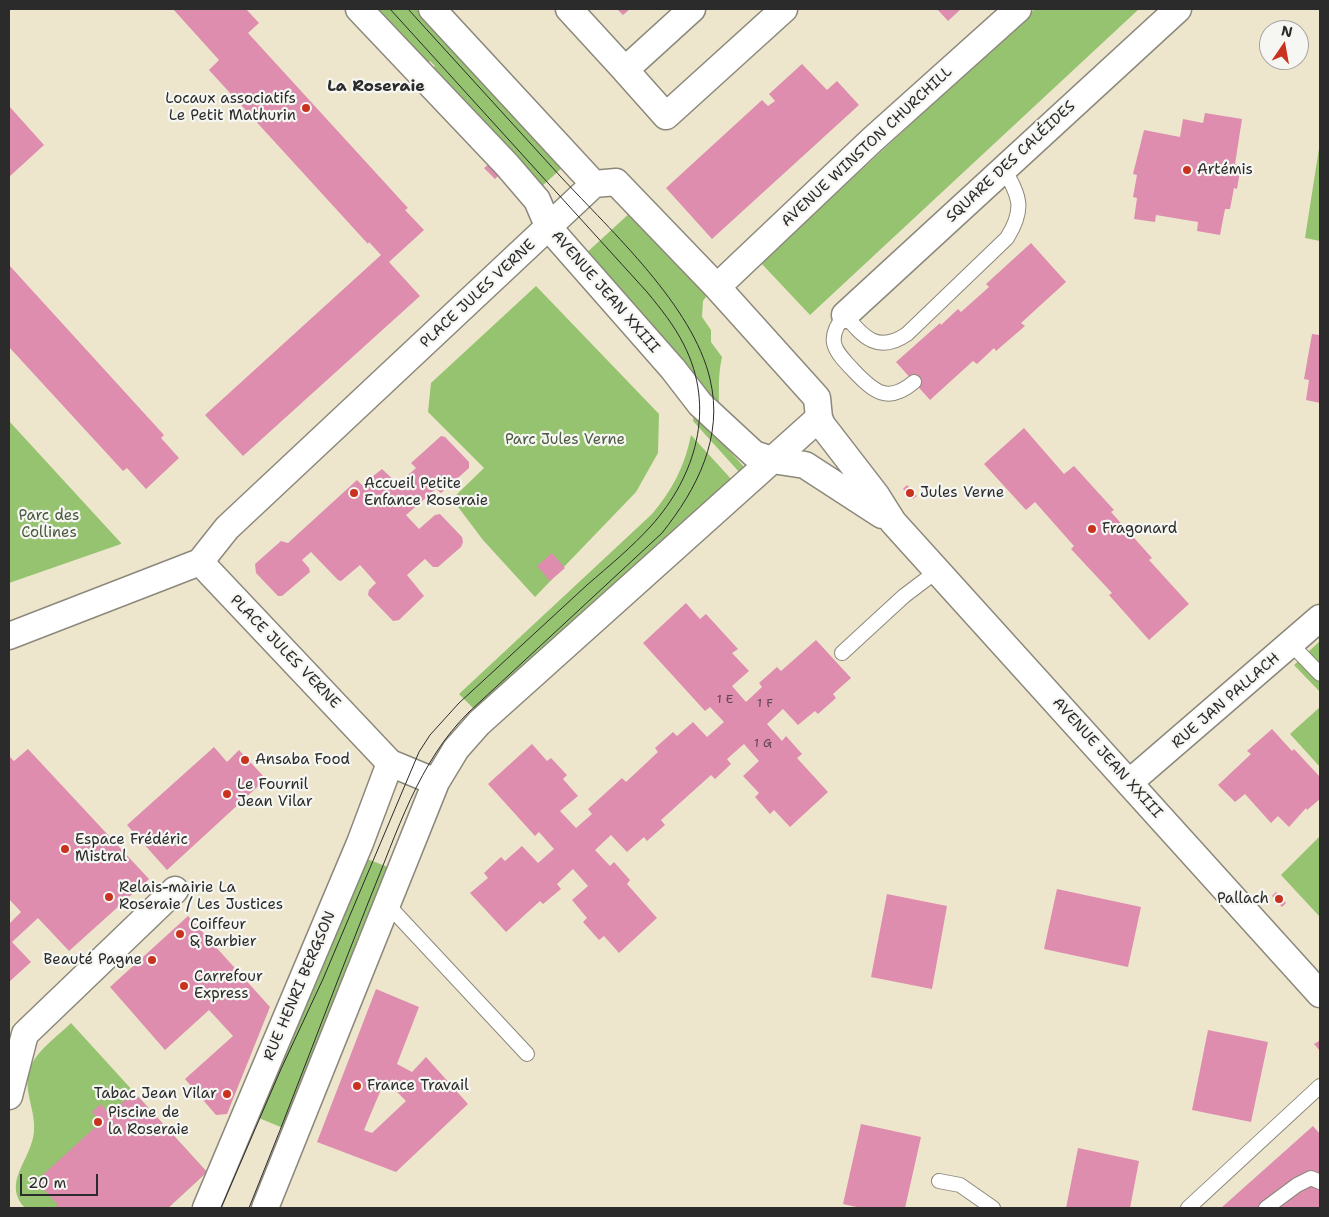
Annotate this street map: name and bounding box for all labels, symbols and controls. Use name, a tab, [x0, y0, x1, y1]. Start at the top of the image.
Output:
north arrow	[1259, 20, 1309, 70]
text: N	[1280, 21, 1294, 41]
street label: AVENUE WINSTON CHURCHILL	[778, 63, 956, 231]
district label: La Roseraie	[327, 77, 425, 97]
place label: Locaux associatifs Le Petit Mathurin	[165, 90, 296, 125]
street label: SQUARE DES CALÉIDES	[943, 98, 1079, 226]
marker: Locaux associatifs Le Petit Mathurin	[300, 102, 312, 114]
place label: Artémis	[1197, 161, 1253, 179]
marker: Artémis	[1181, 164, 1193, 176]
street label: AVENUE JEAN XXIII	[547, 227, 663, 357]
street label: PLACE JULES VERNE	[417, 236, 539, 352]
park label: Parc Jules Verne	[505, 431, 625, 449]
place label: Accueil Petite Enfance Roseraie	[364, 475, 488, 510]
place label: Jules Verne	[920, 484, 1004, 502]
marker: Accueil Petite Enfance Roseraie	[348, 487, 360, 499]
marker: Jules Verne	[904, 487, 916, 499]
park label: Parc des Collines	[18, 507, 80, 542]
place label: Fragonard	[1102, 520, 1177, 538]
marker: Fragonard	[1086, 523, 1098, 535]
street label: PLACE JULES VERNE	[226, 592, 344, 712]
street label: RUE JAN PALLACH	[1168, 649, 1284, 753]
house number: 1 E	[717, 693, 733, 707]
street label: AVENUE JEAN XXIII	[1048, 694, 1166, 822]
house number: 1 F	[757, 697, 773, 711]
house number: 1 G	[754, 737, 772, 751]
place label: Ansaba Food	[255, 751, 350, 769]
marker: Ansaba Food	[239, 754, 251, 766]
place label: Le Fournil Jean Vilar	[237, 776, 313, 811]
marker: Le Fournil Jean Vilar	[221, 788, 233, 800]
place label: Espace Frédéric Mistral	[75, 831, 188, 866]
marker: Espace Frédéric Mistral	[59, 843, 71, 855]
place label: Relais-mairie La Roseraie / Les Justices	[119, 879, 283, 914]
place label: Pallach	[1217, 890, 1269, 908]
marker: Relais-mairie La Roseraie / Les Justices	[103, 891, 115, 903]
marker: Pallach	[1273, 893, 1285, 905]
street label: RUE HENRI BERGSON	[260, 909, 340, 1063]
place label: Coiffeur & Barbier	[190, 916, 257, 951]
marker: Coiffeur & Barbier	[174, 928, 186, 940]
place label: Beauté Pagne	[44, 951, 142, 969]
marker: Beauté Pagne	[146, 954, 158, 966]
place label: Carrefour Express	[194, 968, 263, 1003]
marker: Carrefour Express	[178, 980, 190, 992]
place label: France Travail	[367, 1077, 469, 1095]
marker: France Travail	[351, 1080, 363, 1092]
place label: Tabac Jean Vilar	[94, 1085, 217, 1103]
marker: Tabac Jean Vilar	[221, 1088, 233, 1100]
place label: Piscine de la Roseraie	[108, 1104, 189, 1139]
marker: Piscine de la Roseraie	[92, 1116, 104, 1128]
scale bar	[22, 1164, 100, 1196]
text: 20 m	[28, 1173, 67, 1193]

